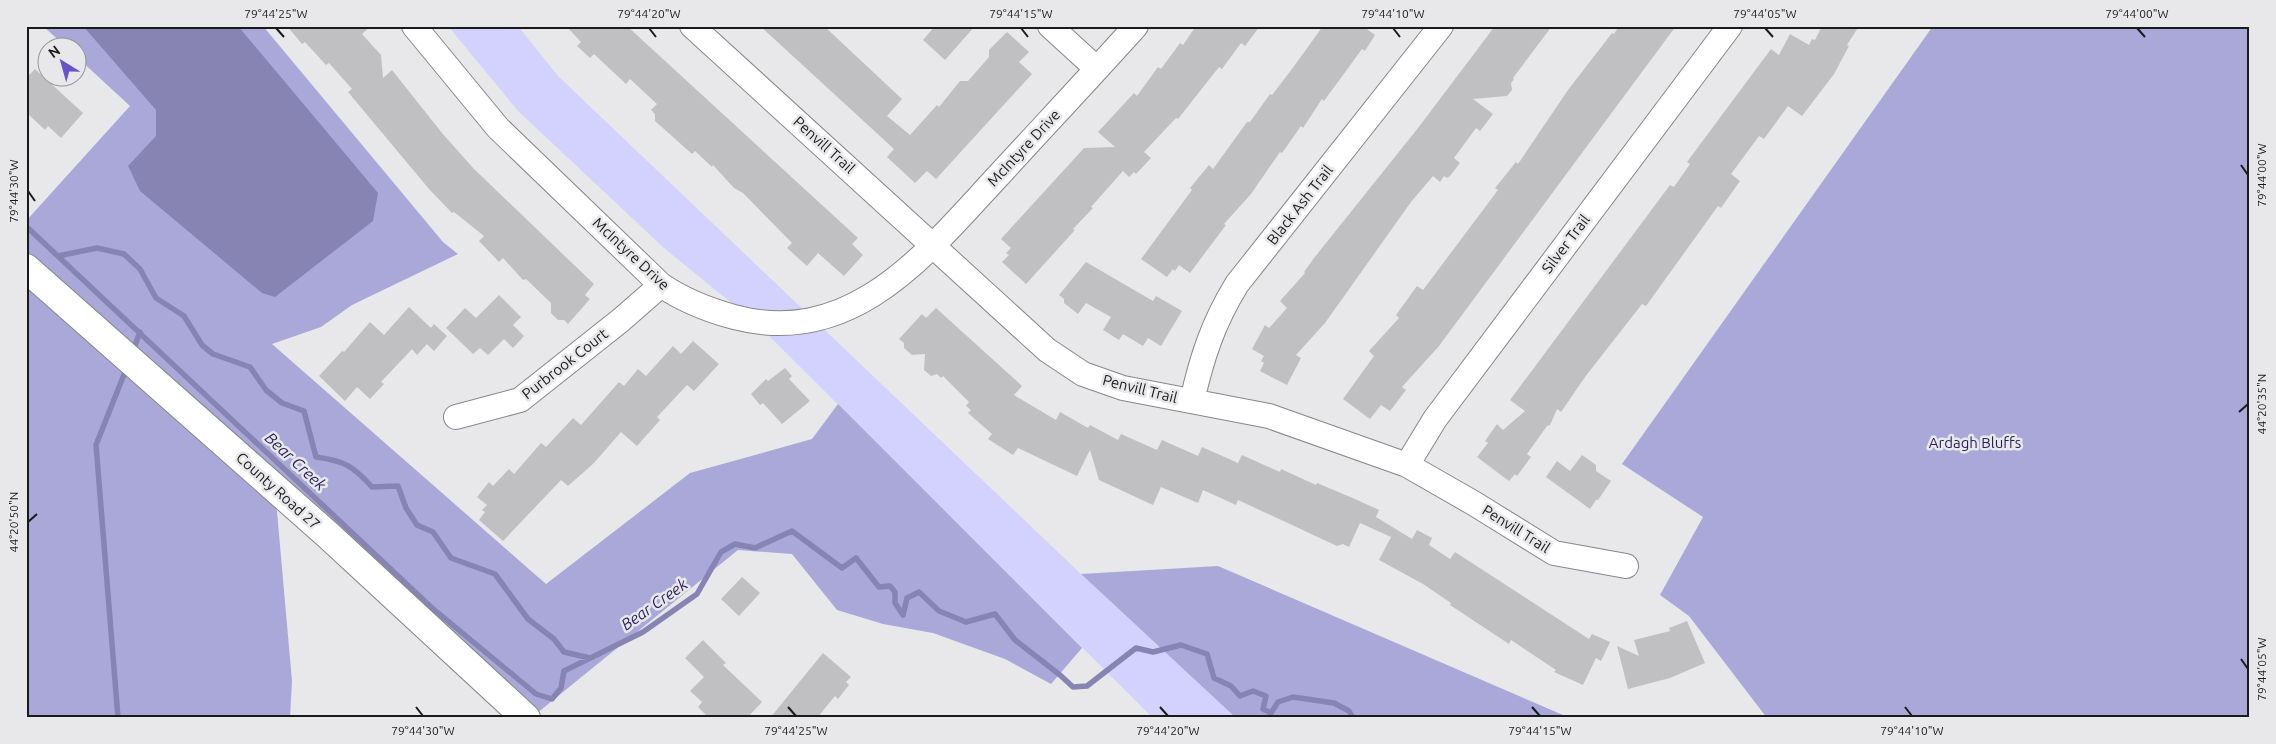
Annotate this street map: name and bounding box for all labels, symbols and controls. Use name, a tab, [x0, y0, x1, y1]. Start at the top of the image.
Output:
text: 79°44'25"W	[244, 7, 308, 20]
text: 79°44'20"W	[617, 7, 681, 20]
text: 79°44'15"W	[989, 7, 1053, 20]
text: 79°44'10"W	[1361, 7, 1425, 20]
text: 79°44'05"W	[1733, 7, 1797, 20]
text: 79°44'00"W	[2105, 7, 2169, 20]
north arrow	[38, 38, 88, 88]
text: N	[45, 42, 63, 61]
street label: McIntyre Drive	[984, 106, 1063, 189]
street label: Penvill Trail	[790, 113, 859, 177]
text: 79°44'00"W	[2255, 143, 2268, 207]
text: 79°44'30"W	[7, 159, 20, 223]
street label: Black Ash Trail	[1263, 161, 1336, 248]
street label: Silver Trail	[1538, 211, 1593, 276]
street label: McIntyre Drive	[590, 214, 673, 293]
street label: Purbrook Court	[518, 325, 611, 402]
street label: Penvill Trail	[1101, 371, 1179, 406]
text: 44°20'35"N	[2255, 374, 2268, 434]
water label: Bear Creek	[262, 428, 331, 494]
park label: Ardagh Bluffs	[1929, 434, 2021, 451]
street label: County Road 27	[233, 449, 324, 533]
text: 44°20'50"N	[7, 492, 20, 552]
street label: Penvill Trail	[1479, 501, 1553, 556]
water label: Bear Creek	[617, 574, 691, 633]
text: 79°44'05"W	[2255, 637, 2268, 701]
text: 79°44'30"W	[391, 724, 455, 737]
text: 79°44'25"W	[764, 724, 828, 737]
text: 79°44'20"W	[1136, 724, 1200, 737]
text: 79°44'15"W	[1508, 724, 1572, 737]
text: 79°44'10"W	[1880, 724, 1944, 737]

